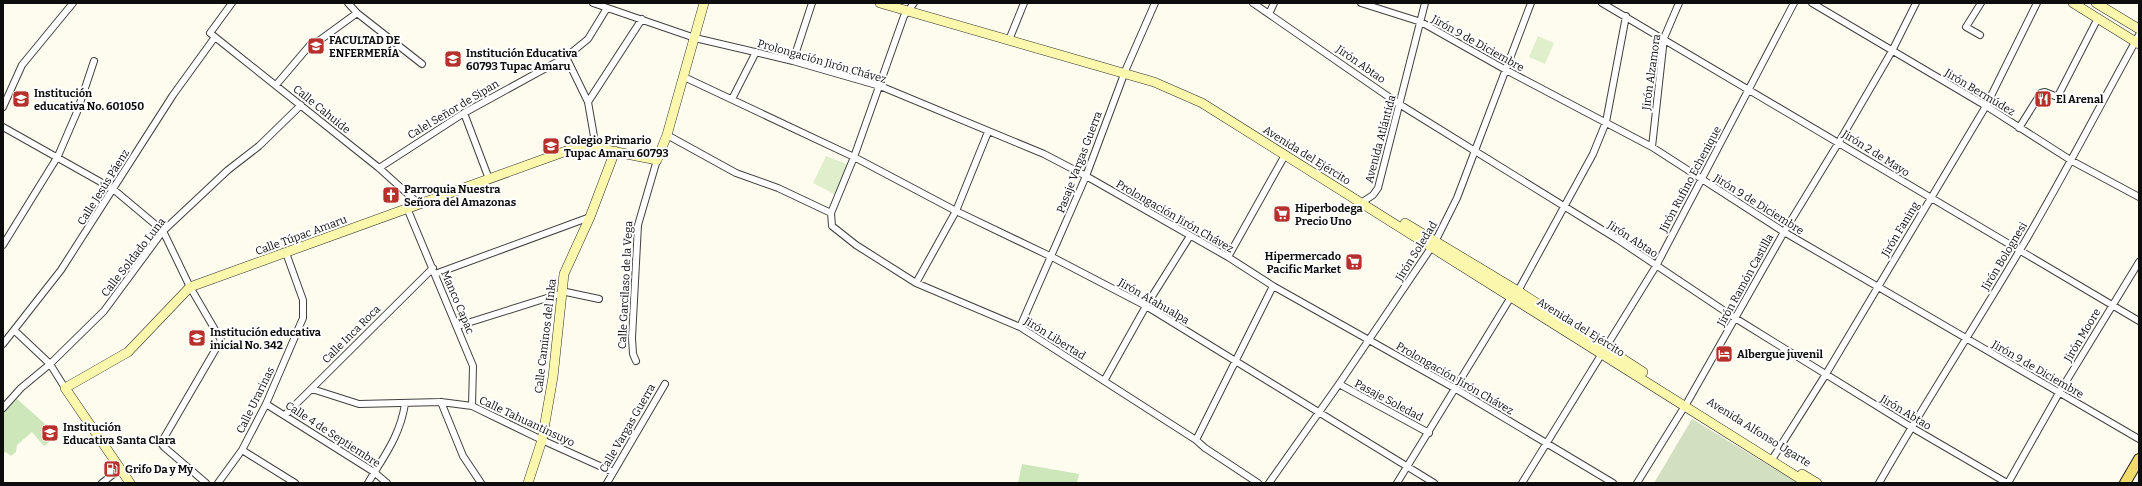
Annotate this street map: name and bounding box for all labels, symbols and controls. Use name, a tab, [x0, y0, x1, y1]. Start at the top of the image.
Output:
street label: Jirón 9 de Diciembre	[1428, 12, 1526, 74]
street label: Jirón Alzamora	[1640, 33, 1663, 112]
place label: FACULTAD DE ENFERMERÍA	[329, 34, 401, 60]
school or university icon: FACULTAD DE ENFERMERÍA	[306, 36, 326, 56]
street label: Prolongación Jirón Chávez	[756, 37, 888, 86]
street label: Jirón Abtao	[1333, 42, 1388, 86]
place label: Institución Educativa 60793 Tupac Amaru	[466, 47, 578, 73]
school or university icon: Institución Educativa 60793 Tupac Amaru	[443, 49, 463, 69]
street label: Jirón Bermúdez	[1941, 66, 2017, 119]
street label: Calel Señor de Sipan	[405, 77, 501, 142]
street label: Calle Cahuide	[290, 82, 353, 136]
place label: Institución educativa No. 601050	[34, 87, 144, 113]
school or university icon: Institución educativa No. 601050	[11, 89, 31, 109]
restaurant icon: El Arenal	[2033, 89, 2053, 109]
place label: El Arenal	[2056, 93, 2104, 106]
street label: Avenida Atlántida	[1362, 94, 1398, 185]
street label: Pasaje Vargas Guerra	[1054, 110, 1105, 215]
street label: Avenida del Ejército	[1261, 123, 1353, 188]
street label: Jirón Rufino Echenique	[1657, 124, 1724, 235]
street label: Jirón 2 de Mayo	[1839, 127, 1912, 179]
place label: Colegio Primario Tupac Amaru 60793	[564, 134, 669, 160]
school or university icon: Colegio Primario Tupac Amaru 60793	[541, 136, 561, 156]
street label: Calle Jesús Páenz	[75, 147, 132, 228]
street label: Jirón 9 de Diciembre	[1710, 171, 1806, 237]
street label: Prolongación Jirón Chávez	[1114, 177, 1236, 255]
place label: Parroquia Nuestra Señora del Amazonas	[404, 183, 517, 209]
church icon: Parroquia Nuestra Señora del Amazonas	[381, 185, 401, 205]
street label: Jirón Faning	[1878, 199, 1922, 260]
place label: Hiperbodega Precio Uno	[1295, 202, 1364, 228]
supermarket icon: Hiperbodega Precio Uno	[1272, 204, 1292, 224]
street label: Calle Túpac Amaru	[254, 213, 349, 258]
street label: Calle Soldado Luna	[99, 215, 168, 299]
street label: Jirón Abtao	[1604, 218, 1660, 260]
street label: Jirón Soledad	[1392, 219, 1440, 284]
street label: Jirón Bolognesi	[1978, 219, 2030, 294]
street label: Calle Garcilaso de la Vega	[616, 221, 635, 350]
street label: Jirón Ramón Castilla	[1714, 232, 1776, 330]
place label: Hipermercado Pacific Market	[1265, 250, 1342, 276]
supermarket icon: Hipermercado Pacific Market	[1344, 252, 1364, 272]
street label: Manco Capac	[438, 269, 477, 336]
street label: Jirón Atahualpa	[1115, 275, 1192, 327]
street label: Calle Caminos del Inka	[532, 278, 559, 394]
street label: Avenida del Ejército	[1535, 295, 1627, 360]
street label: Calle Inca Roca	[320, 303, 383, 366]
street label: Jirón Moore	[2061, 306, 2103, 365]
street label: Jirón Libertad	[1021, 314, 1088, 363]
place label: Institución educativa inicial No. 342	[210, 326, 322, 352]
school or university icon: Institución educativa inicial No. 342	[187, 328, 207, 348]
street label: Jirón 9 de Diciembre	[1989, 337, 2086, 401]
street label: Prolongación Jirón Chávez	[1394, 339, 1516, 417]
hotel icon: Albergue juvenil	[1714, 344, 1734, 364]
place label: Albergue juvenil	[1737, 348, 1823, 361]
street label: Calle Urarinas	[234, 365, 277, 436]
street label: Pasaje Soledad	[1352, 377, 1426, 424]
street label: Calle Vargas Guerra	[597, 382, 658, 475]
street label: Jirón Abtao	[1877, 392, 1934, 433]
street label: Calle Tahuantinsuyo	[477, 394, 577, 449]
street label: Avenida Alfonso Ugarte	[1704, 395, 1813, 470]
street label: Calle 4 de Septiembre	[283, 399, 383, 470]
place label: Institución Educativa Santa Clara	[63, 421, 177, 447]
school or university icon: Institución Educativa Santa Clara	[40, 423, 60, 443]
fuel station icon: Grifo Da y My	[102, 459, 122, 479]
place label: Grifo Da y My	[125, 463, 194, 476]

